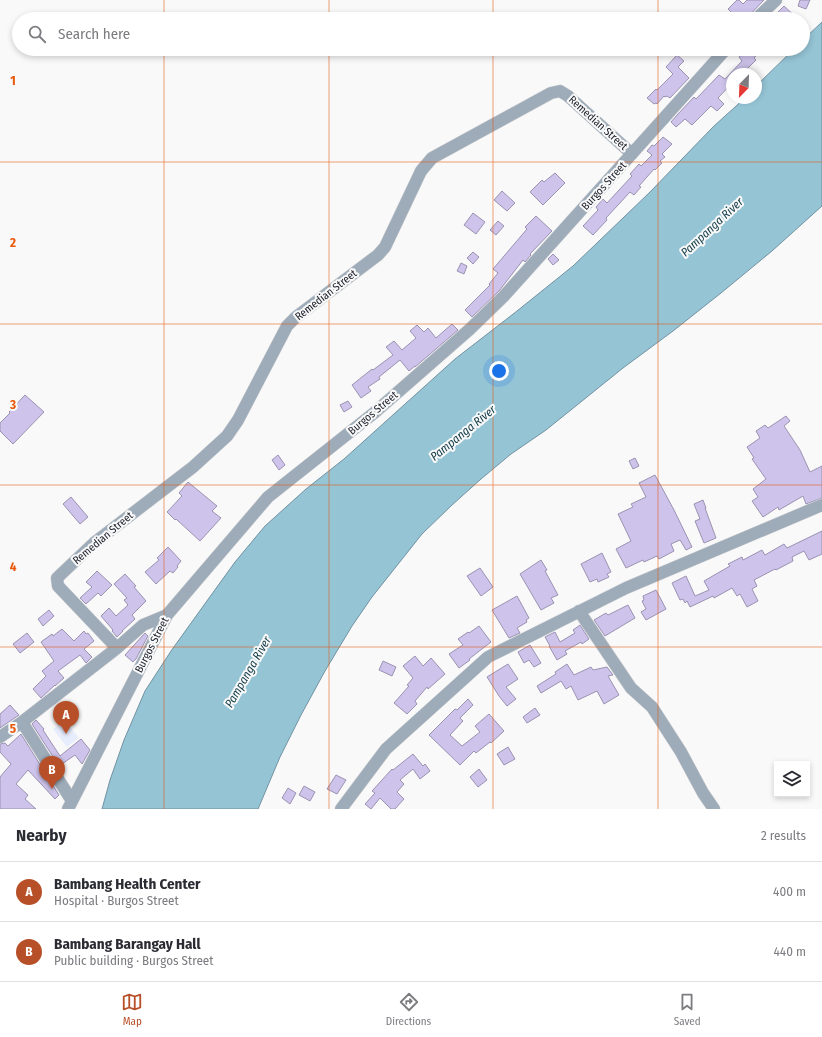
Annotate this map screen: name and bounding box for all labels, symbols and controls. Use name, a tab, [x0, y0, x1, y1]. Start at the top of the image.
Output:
search box	[12, 12, 810, 56]
icon: search	[26, 23, 48, 45]
text: Search here	[58, 25, 130, 43]
north arrow	[726, 68, 762, 104]
text: 1	[10, 73, 16, 88]
street label: Remedian Street	[566, 93, 630, 153]
street label: Burgos Street	[579, 159, 629, 213]
water label: Pampanga River	[678, 194, 747, 259]
text: 2	[9, 235, 16, 250]
street label: Remedian Street	[293, 267, 360, 323]
your location	[489, 361, 509, 381]
street label: Burgos Street	[346, 388, 401, 437]
text: 3	[9, 397, 16, 412]
water label: Pampanga River	[428, 402, 499, 464]
street label: Remedian Street	[70, 509, 136, 567]
text: 4	[10, 559, 17, 574]
street label: Burgos Street	[132, 615, 172, 675]
water label: Pampanga River	[222, 633, 274, 710]
pin: A	[53, 701, 79, 734]
text: 5	[10, 721, 16, 736]
pin: B	[39, 756, 65, 789]
map controls	[774, 761, 810, 797]
button: layers	[774, 761, 810, 797]
text: Nearby	[16, 825, 67, 846]
text: 2 results	[761, 828, 806, 843]
text: Bambang Health Center	[54, 875, 201, 893]
text: A	[25, 884, 33, 899]
text: 400 m	[773, 884, 806, 899]
text: Hospital · Burgos Street	[54, 893, 179, 908]
text: Bambang Barangay Hall	[54, 935, 201, 953]
text: B	[25, 944, 33, 959]
text: 440 m	[774, 944, 806, 959]
text: Public building · Burgos Street	[54, 953, 214, 968]
tab: Map	[121, 991, 143, 1028]
tab: Directions	[386, 991, 431, 1028]
tab: Saved	[674, 991, 701, 1028]

